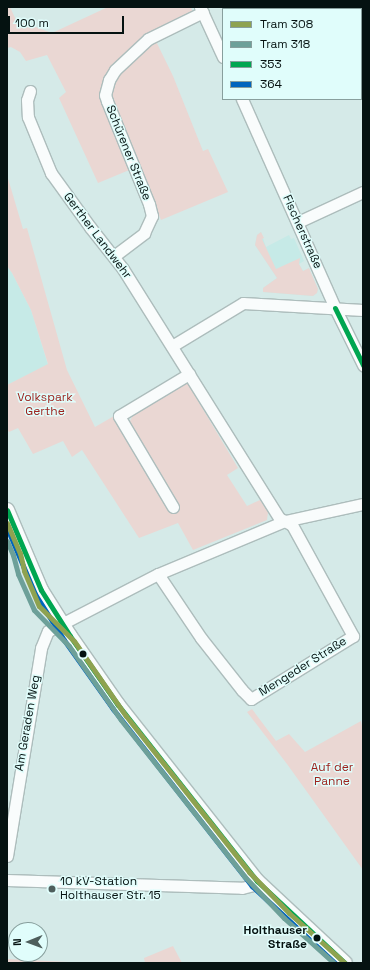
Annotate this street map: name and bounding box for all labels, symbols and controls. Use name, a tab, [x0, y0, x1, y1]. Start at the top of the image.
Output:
scale bar	[10, 8, 126, 34]
legend	[222, 8, 362, 100]
text: 100 m	[15, 15, 49, 31]
text: Tram 308	[260, 16, 313, 32]
text: Tram 318	[260, 36, 310, 52]
text: 353	[260, 56, 282, 72]
text: 364	[260, 76, 282, 92]
street label: Schürener Straße	[102, 103, 154, 203]
street label: Gerther Landwehr	[60, 190, 134, 282]
street label: Fischerstraße	[279, 193, 325, 271]
park label: Volkspark Gerthe	[17, 391, 73, 419]
street label: Mengeder Straße	[256, 634, 350, 700]
unlabelled marker	[78, 649, 88, 659]
street label: Am Geraden Weg	[12, 674, 44, 772]
park label: Auf der Panne	[311, 761, 353, 789]
place label: 10 kV-Station Holthauser Str. 15	[60, 875, 161, 903]
marker: 10 kV-Station Holthauser Str. 15	[47, 884, 57, 894]
north arrow	[8, 922, 48, 962]
place label: Holthauser Straße	[244, 924, 307, 952]
marker: Holthauser Straße	[310, 931, 324, 945]
text: N	[10, 938, 24, 946]

